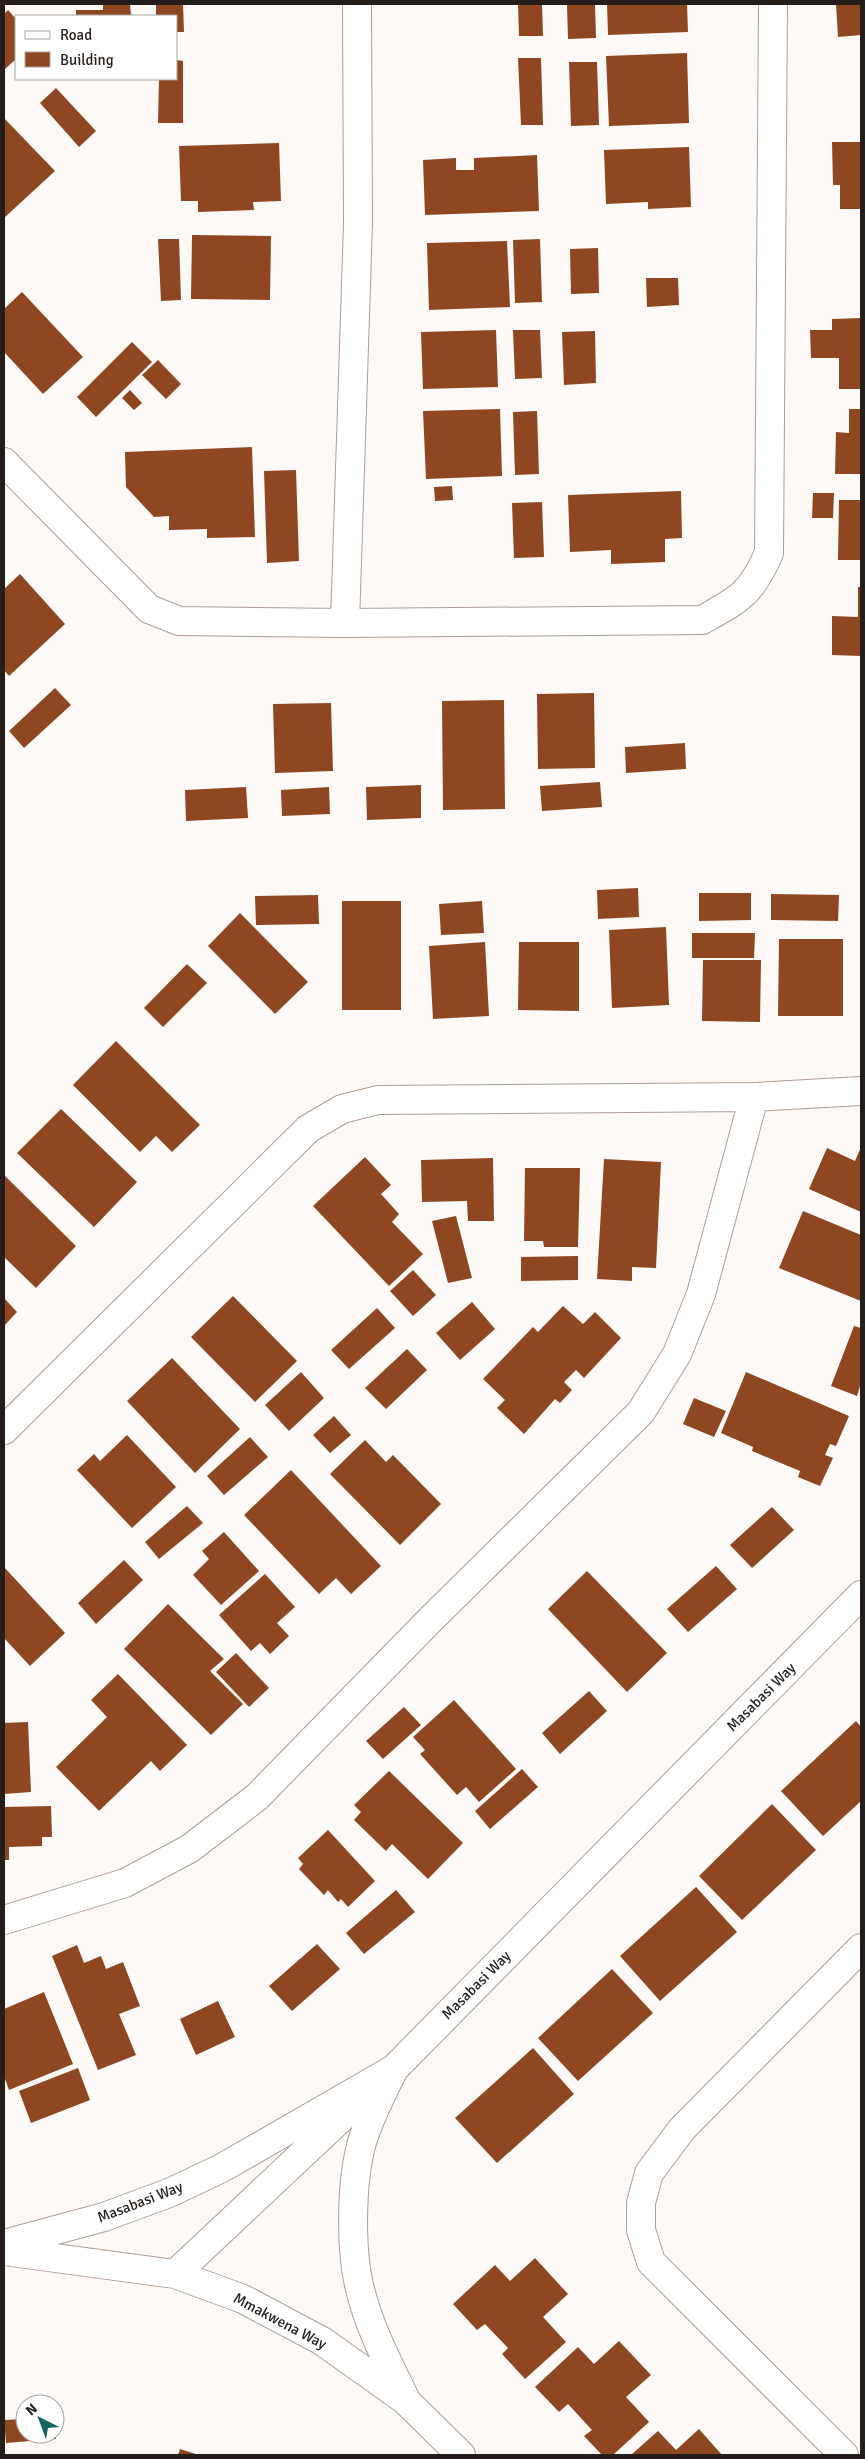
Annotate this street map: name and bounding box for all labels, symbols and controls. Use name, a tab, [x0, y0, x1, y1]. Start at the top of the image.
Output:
legend	[15, 15, 178, 80]
text: Road	[60, 26, 92, 44]
text: Building	[60, 51, 114, 69]
street label: Masabasi Way	[723, 1659, 799, 1735]
street label: Masabasi Way	[438, 1947, 514, 2023]
street label: Masabasi Way	[95, 2177, 185, 2227]
street label: Mmakwena Way	[230, 2289, 330, 2353]
north arrow	[15, 2394, 65, 2444]
text: N	[22, 2400, 41, 2419]

